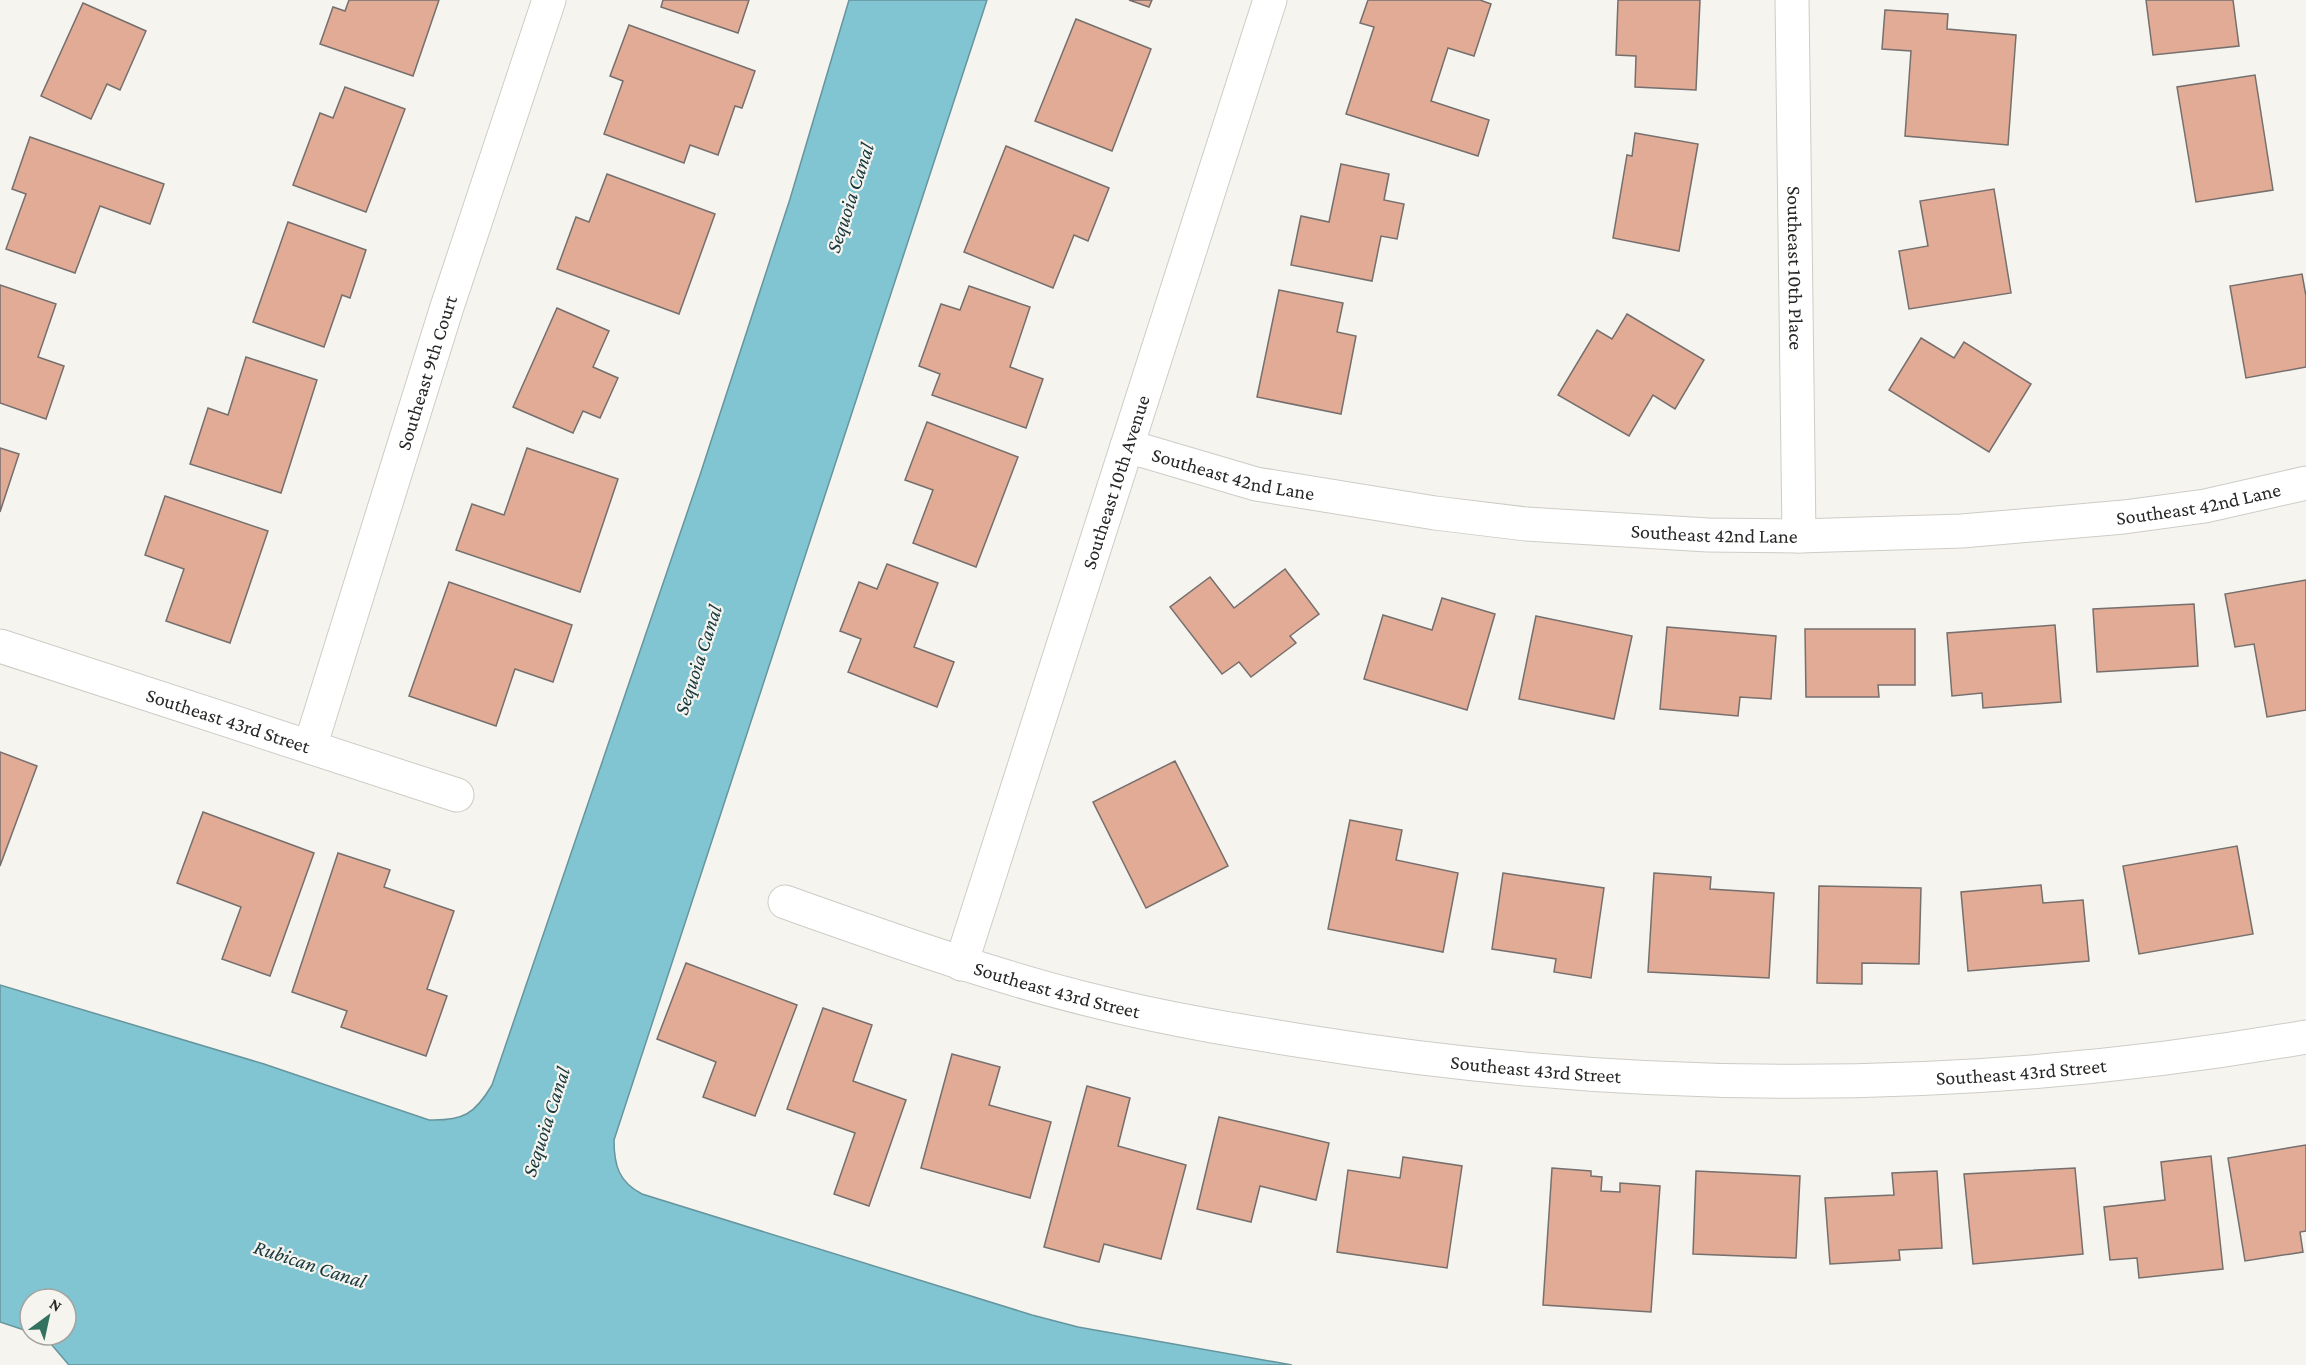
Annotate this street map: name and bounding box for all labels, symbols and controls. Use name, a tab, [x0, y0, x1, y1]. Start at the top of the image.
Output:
water label: Sequoia Canal	[821, 139, 879, 256]
street label: Southeast 10th Place	[1783, 186, 1808, 350]
street label: Southeast 9th Court	[392, 292, 461, 453]
street label: Southeast 10th Avenue	[1077, 392, 1154, 572]
street label: Southeast 42nd Lane	[1149, 443, 1316, 504]
street label: Southeast 42nd Lane	[2115, 478, 2283, 529]
street label: Southeast 42nd Lane	[1630, 519, 1798, 547]
water label: Sequoia Canal	[669, 601, 727, 718]
street label: Southeast 43rd Street	[144, 683, 313, 757]
street label: Southeast 43rd Street	[971, 957, 1142, 1022]
street label: Southeast 43rd Street	[1449, 1050, 1622, 1087]
street label: Southeast 43rd Street	[1935, 1054, 2108, 1089]
water label: Sequoia Canal	[517, 1063, 575, 1180]
water label: Rubican Canal	[251, 1235, 370, 1294]
north arrow	[18, 1287, 78, 1347]
text: N	[47, 1295, 65, 1315]

